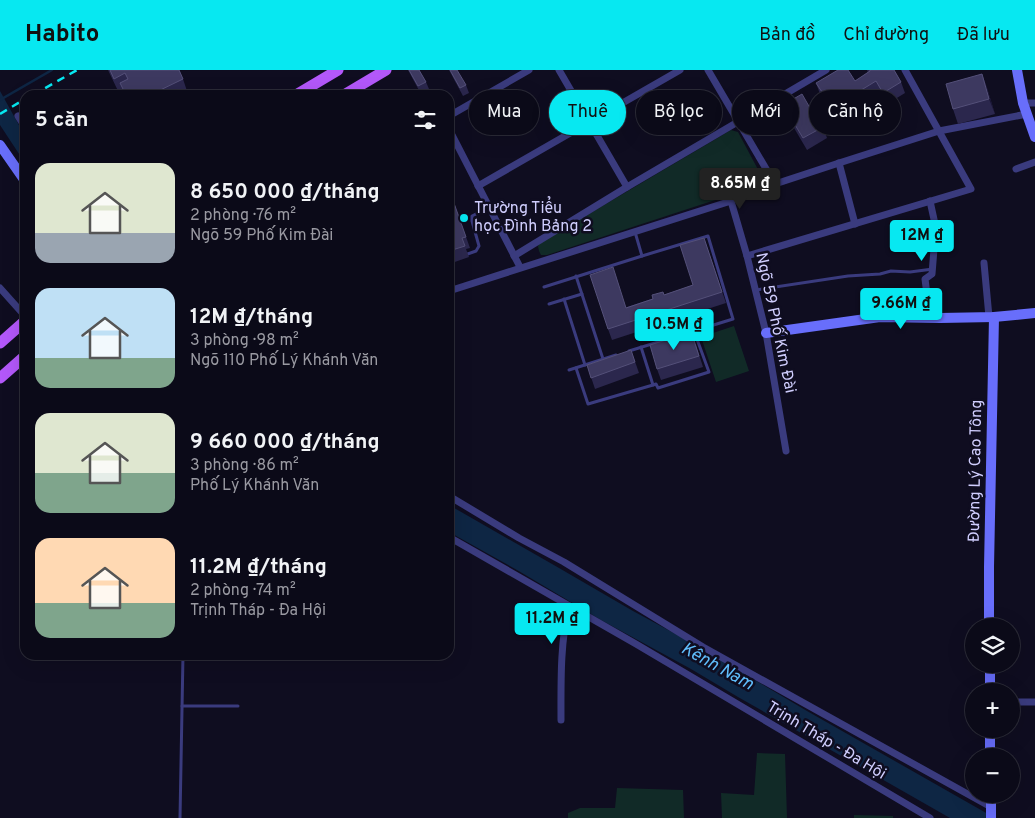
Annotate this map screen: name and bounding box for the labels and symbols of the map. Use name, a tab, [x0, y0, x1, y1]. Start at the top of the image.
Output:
pin: 8.65M ₫	[694, 168, 786, 210]
place label: Trường Tiểu học Đình Bảng 2	[474, 196, 592, 237]
marker: Trường Tiểu học Đình Bảng 2	[458, 212, 470, 224]
pin: 12M ₫	[887, 220, 957, 262]
street label: Ngõ 59 Phố Kim Đài	[750, 251, 801, 395]
pin: 9.66M ₫	[855, 288, 947, 330]
pin: 10.5M ₫	[628, 308, 720, 351]
street label: Đường Lý Cao Tông	[965, 400, 987, 542]
pin: 11.2M ₫	[506, 602, 598, 645]
water label: Kênh Nam	[677, 638, 758, 696]
street label: Trịnh Tháp - Đa Hội	[763, 697, 889, 785]

